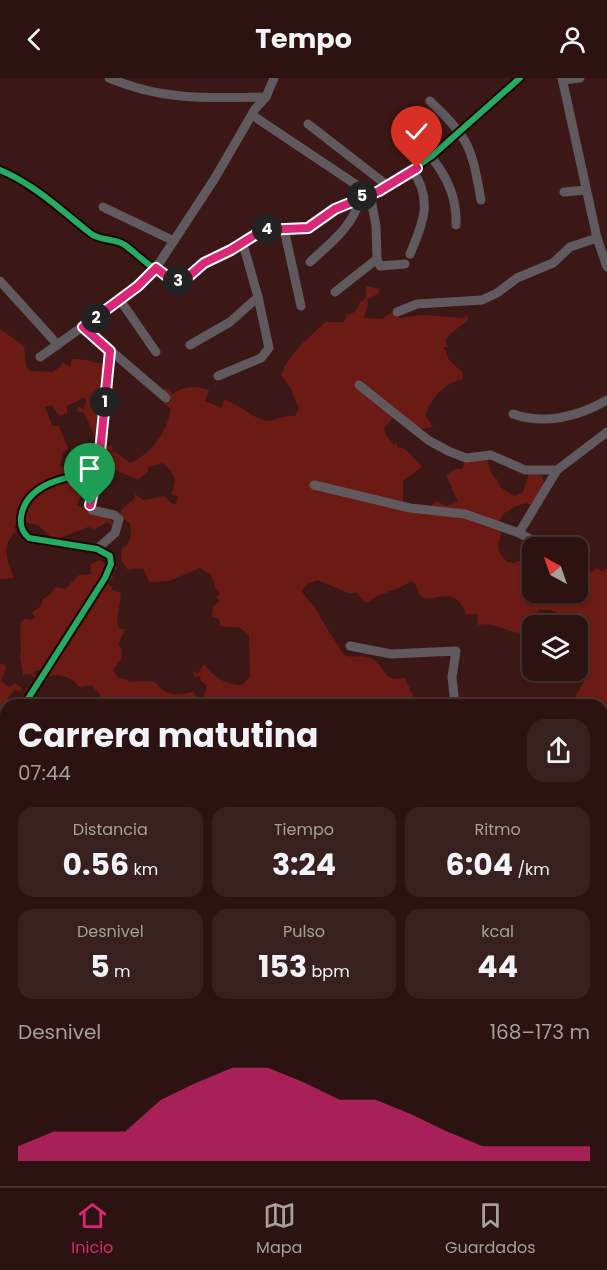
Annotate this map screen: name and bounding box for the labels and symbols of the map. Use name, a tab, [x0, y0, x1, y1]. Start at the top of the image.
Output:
pin	[391, 106, 442, 168]
pin: 5	[347, 181, 377, 211]
pin: 4	[252, 214, 282, 244]
pin: 3	[163, 266, 193, 296]
pin: 2	[81, 303, 111, 333]
pin: 1	[90, 387, 120, 417]
pin	[64, 443, 115, 505]
north arrow	[522, 537, 588, 603]

